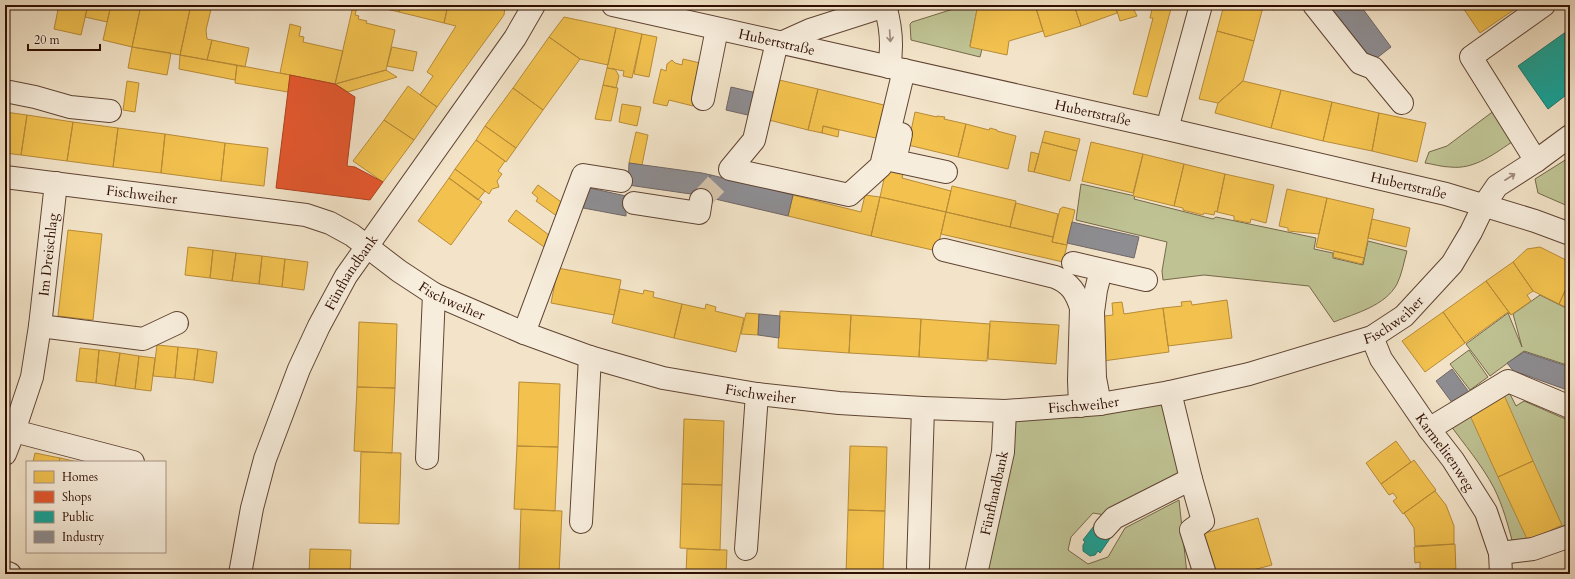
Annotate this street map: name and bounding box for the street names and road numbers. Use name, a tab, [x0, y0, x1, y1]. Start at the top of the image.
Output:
street label: Hubertstraße	[737, 24, 817, 59]
street label: Hubertstraße	[1053, 95, 1133, 130]
street label: Hubertstraße	[1369, 167, 1449, 203]
street label: Fischweiher	[105, 180, 179, 208]
street label: Im Dreischlag	[34, 212, 62, 297]
street label: Fünfhandbank	[320, 230, 382, 313]
street label: Fischweiher	[415, 277, 489, 325]
street label: Fischweiher	[1361, 291, 1428, 349]
street label: Fischweiher	[724, 379, 798, 408]
street label: Fischweiher	[1047, 391, 1121, 417]
street label: Karmelitenweg	[1411, 409, 1480, 495]
street label: Fünfhandbank	[975, 448, 1013, 537]

